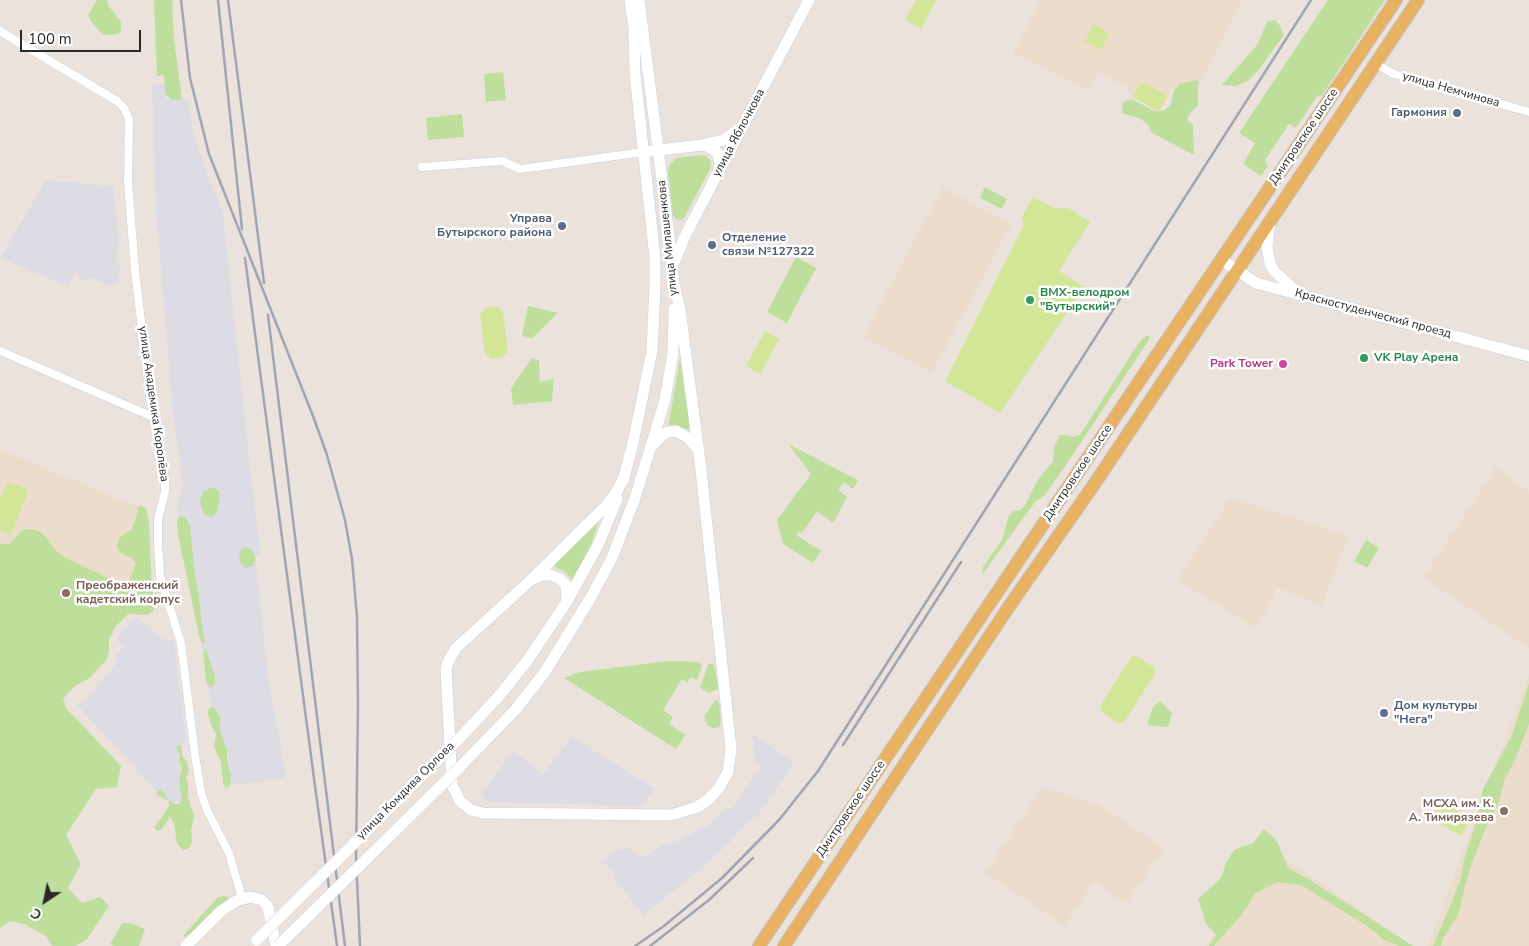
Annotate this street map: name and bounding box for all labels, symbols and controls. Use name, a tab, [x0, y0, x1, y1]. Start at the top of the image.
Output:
scale bar	[22, 20, 144, 52]
text: 100 m	[28, 29, 72, 49]
street label: улица Немчинова	[1401, 69, 1501, 111]
street label: улица Яблочкова	[710, 86, 768, 180]
street label: Дмитровское шоссе	[1267, 86, 1341, 188]
place label: Гармония	[1391, 106, 1447, 120]
marker: Гармония	[1451, 107, 1463, 119]
street label: улица Милашенкова	[655, 179, 681, 297]
place label: Управа Бутырского района	[437, 212, 552, 240]
marker: Управа Бутырского района	[556, 220, 568, 232]
place label: Отделение связи №127322	[722, 231, 815, 259]
marker: Отделение связи №127322	[706, 239, 718, 251]
place label: BMX-велодром "Бутырский"	[1040, 286, 1129, 314]
street label: Красностуденческий проезд	[1293, 286, 1453, 342]
marker: BMX-велодром "Бутырский"	[1024, 294, 1036, 306]
street label: улица Академика Королёва	[135, 325, 171, 483]
place label: VK Play Арена	[1374, 351, 1458, 365]
marker: VK Play Арена	[1358, 352, 1370, 364]
place label: Park Tower	[1210, 357, 1273, 371]
marker: Park Tower	[1277, 358, 1289, 370]
street label: Дмитровское шоссе	[1041, 422, 1115, 524]
place label: Преображенский кадетский корпус	[76, 579, 180, 607]
marker: Преображенский кадетский корпус	[60, 587, 72, 599]
place label: Дом культуры "Нега"	[1394, 699, 1477, 727]
marker: Дом культуры "Нега"	[1378, 707, 1390, 719]
street label: улица Комдива Орлова	[354, 739, 458, 843]
street label: Дмитровское шоссе	[814, 758, 888, 860]
place label: МСХА им. К. А. Тимирязева	[1409, 797, 1494, 825]
marker: МСХА им. К. А. Тимирязева	[1498, 805, 1510, 817]
north arrow	[20, 876, 70, 926]
text: С	[27, 903, 46, 924]

